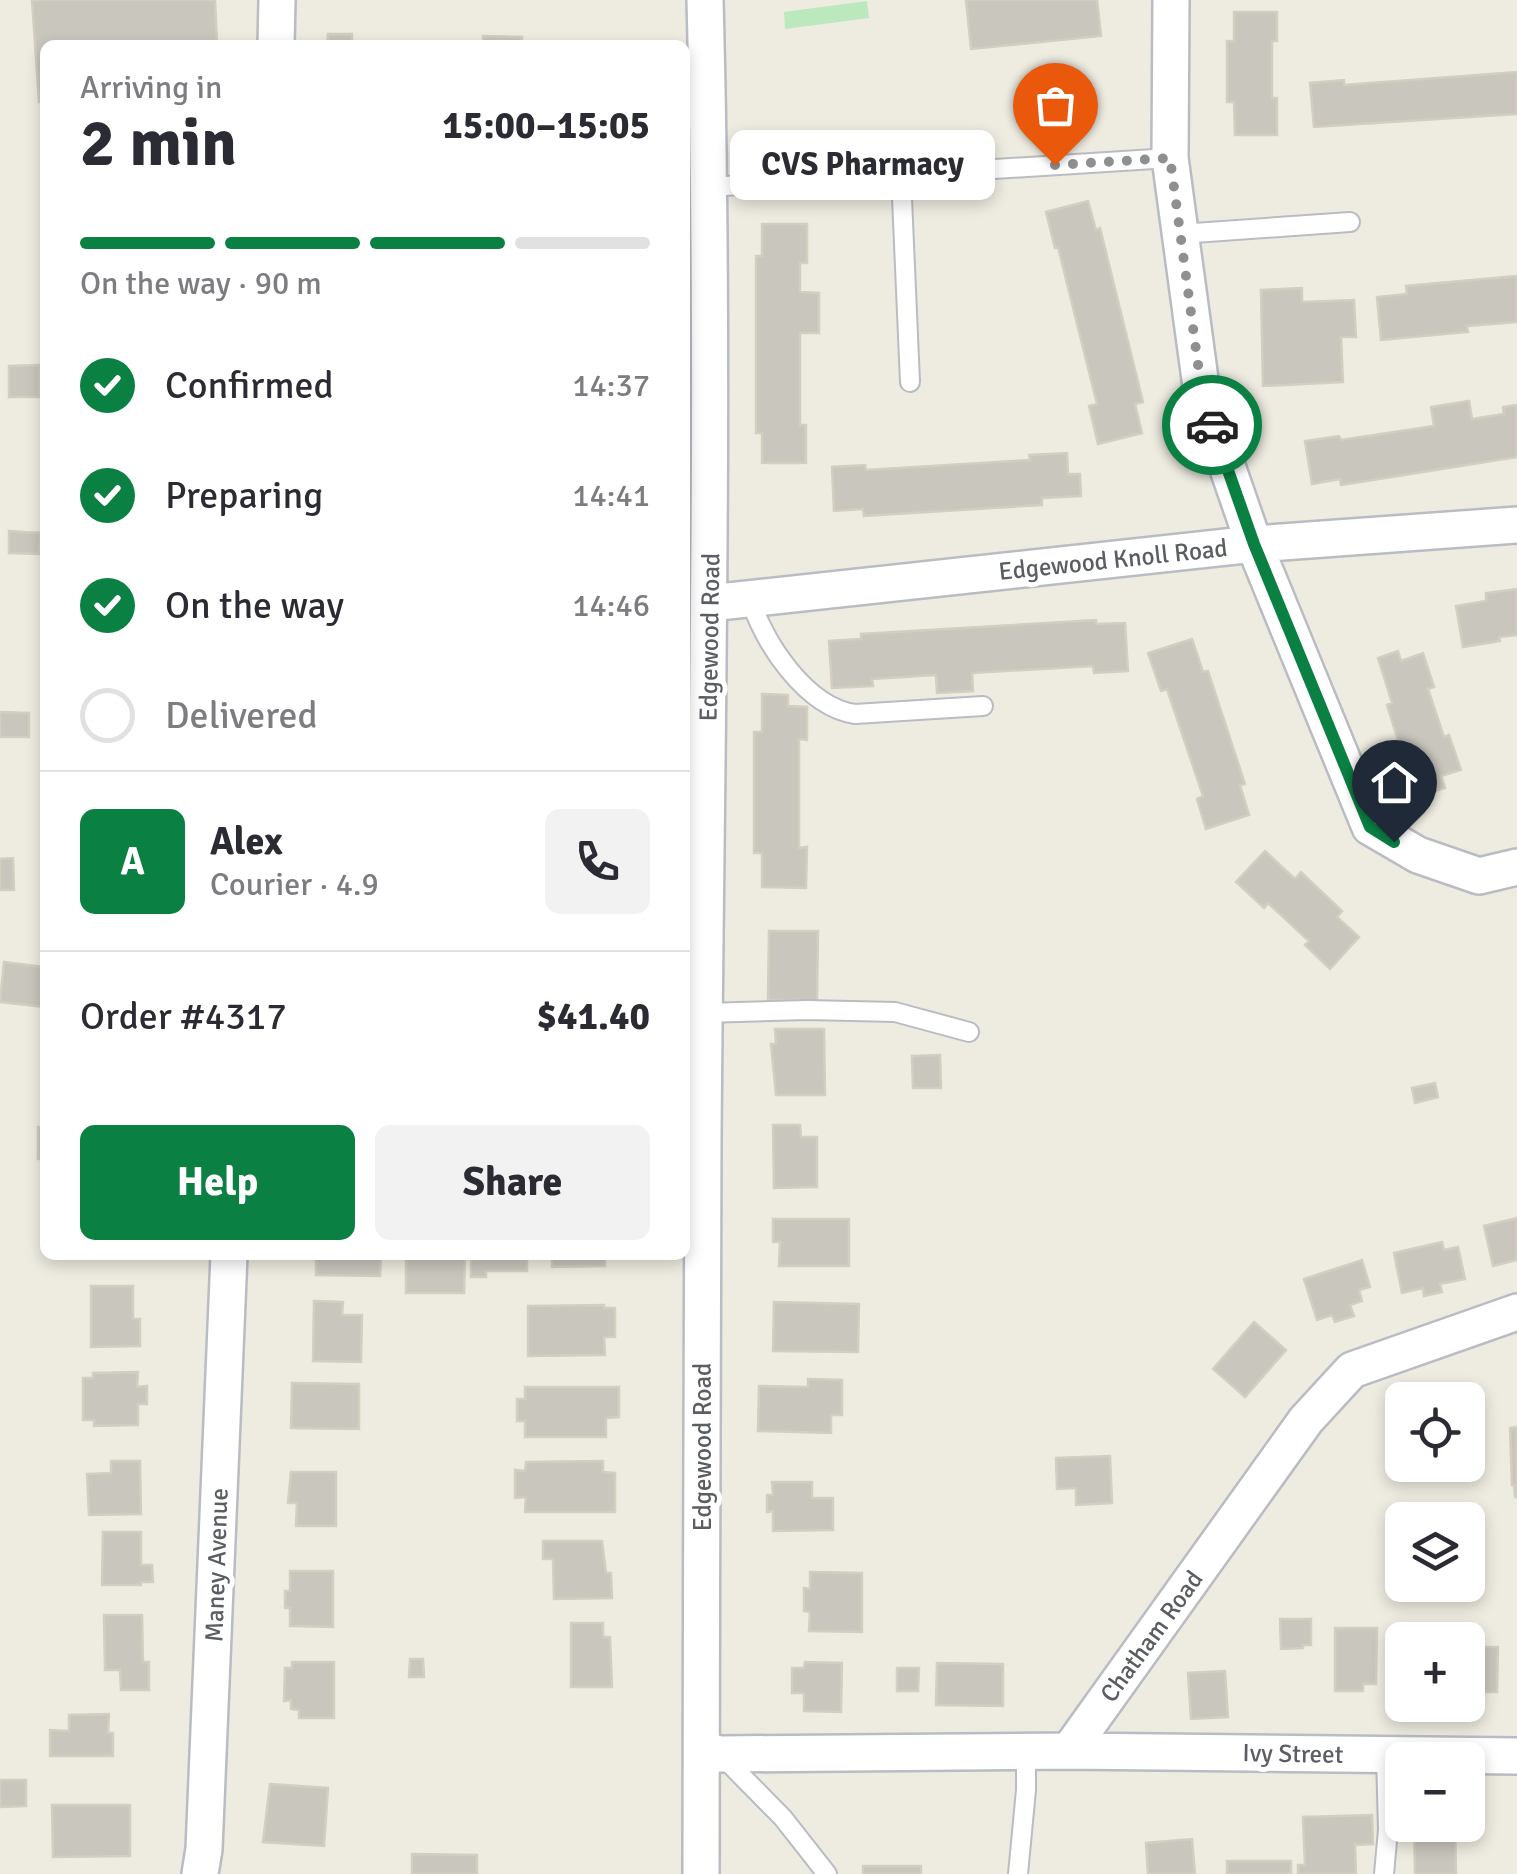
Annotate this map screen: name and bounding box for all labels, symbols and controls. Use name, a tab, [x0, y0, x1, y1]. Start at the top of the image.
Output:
pin	[1013, 63, 1098, 166]
text: Arriving in	[80, 68, 222, 107]
icon: bag	[1028, 78, 1083, 133]
text: 15:00–15:05	[442, 102, 650, 149]
text: 2 min	[80, 104, 237, 184]
callout: CVS Pharmacy	[730, 130, 995, 200]
text: CVS Pharmacy	[761, 145, 964, 184]
text: On the way · 90 m	[80, 264, 322, 303]
icon: check	[80, 358, 135, 413]
text: Confirmed	[165, 362, 334, 409]
text: 14:37	[572, 366, 650, 405]
courier	[1162, 375, 1262, 475]
icon: car	[1185, 398, 1240, 453]
icon: check	[80, 468, 135, 523]
text: Preparing	[165, 472, 323, 519]
text: 14:41	[572, 476, 650, 515]
street label: Edgewood Knoll Road	[997, 532, 1229, 587]
street label: Edgewood Road	[693, 552, 726, 722]
icon: check	[80, 578, 135, 633]
text: On the way	[165, 582, 344, 629]
text: 14:46	[572, 586, 650, 625]
text: Delivered	[165, 692, 318, 739]
pin	[1352, 740, 1437, 843]
icon: home	[1367, 755, 1422, 810]
button: phone	[545, 809, 650, 914]
text: Alex	[210, 818, 283, 865]
text: A	[120, 838, 145, 885]
text: Courier · 4.9	[210, 865, 379, 904]
text: Order #4317	[80, 993, 287, 1040]
text: $41.40	[537, 993, 650, 1040]
button: Help	[80, 1125, 355, 1240]
button: Share	[375, 1125, 650, 1240]
street label: Edgewood Road	[687, 1363, 718, 1531]
map controls	[1385, 1382, 1485, 1842]
button: locate	[1385, 1382, 1485, 1482]
street label: Maney Avenue	[198, 1487, 235, 1643]
button: layers	[1385, 1502, 1485, 1602]
street label: Chatham Road	[1093, 1564, 1210, 1708]
button: +	[1385, 1622, 1485, 1722]
street label: Ivy Street	[1242, 1737, 1344, 1770]
button: −	[1385, 1742, 1485, 1842]

